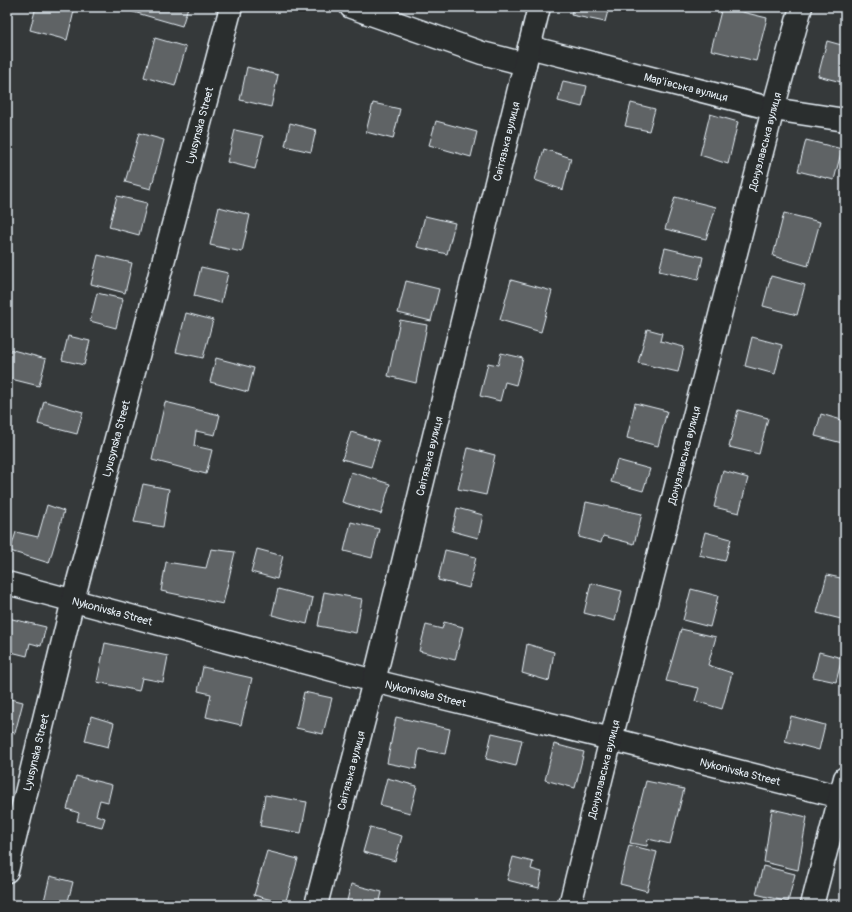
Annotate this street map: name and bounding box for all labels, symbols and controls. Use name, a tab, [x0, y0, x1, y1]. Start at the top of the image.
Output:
street label: Мар'ївська вулиця	[642, 70, 729, 104]
street label: Lyusynska Street	[183, 85, 217, 165]
street label: Донузлавська вулиця	[746, 91, 784, 193]
street label: Світязька вулиця	[491, 100, 523, 183]
street label: Lyusynska Street	[100, 398, 133, 479]
street label: Донузлавська вулиця	[665, 405, 703, 507]
street label: Світязька вулиця	[414, 415, 446, 497]
street label: Nykonivska Street	[70, 595, 154, 629]
street label: Nykonivska Street	[384, 678, 468, 710]
street label: Lyusynska Street	[21, 712, 52, 793]
street label: Донузлавська вулиця	[585, 719, 623, 821]
street label: Світязька вулиця	[335, 730, 368, 812]
street label: Nykonivska Street	[698, 756, 782, 789]

